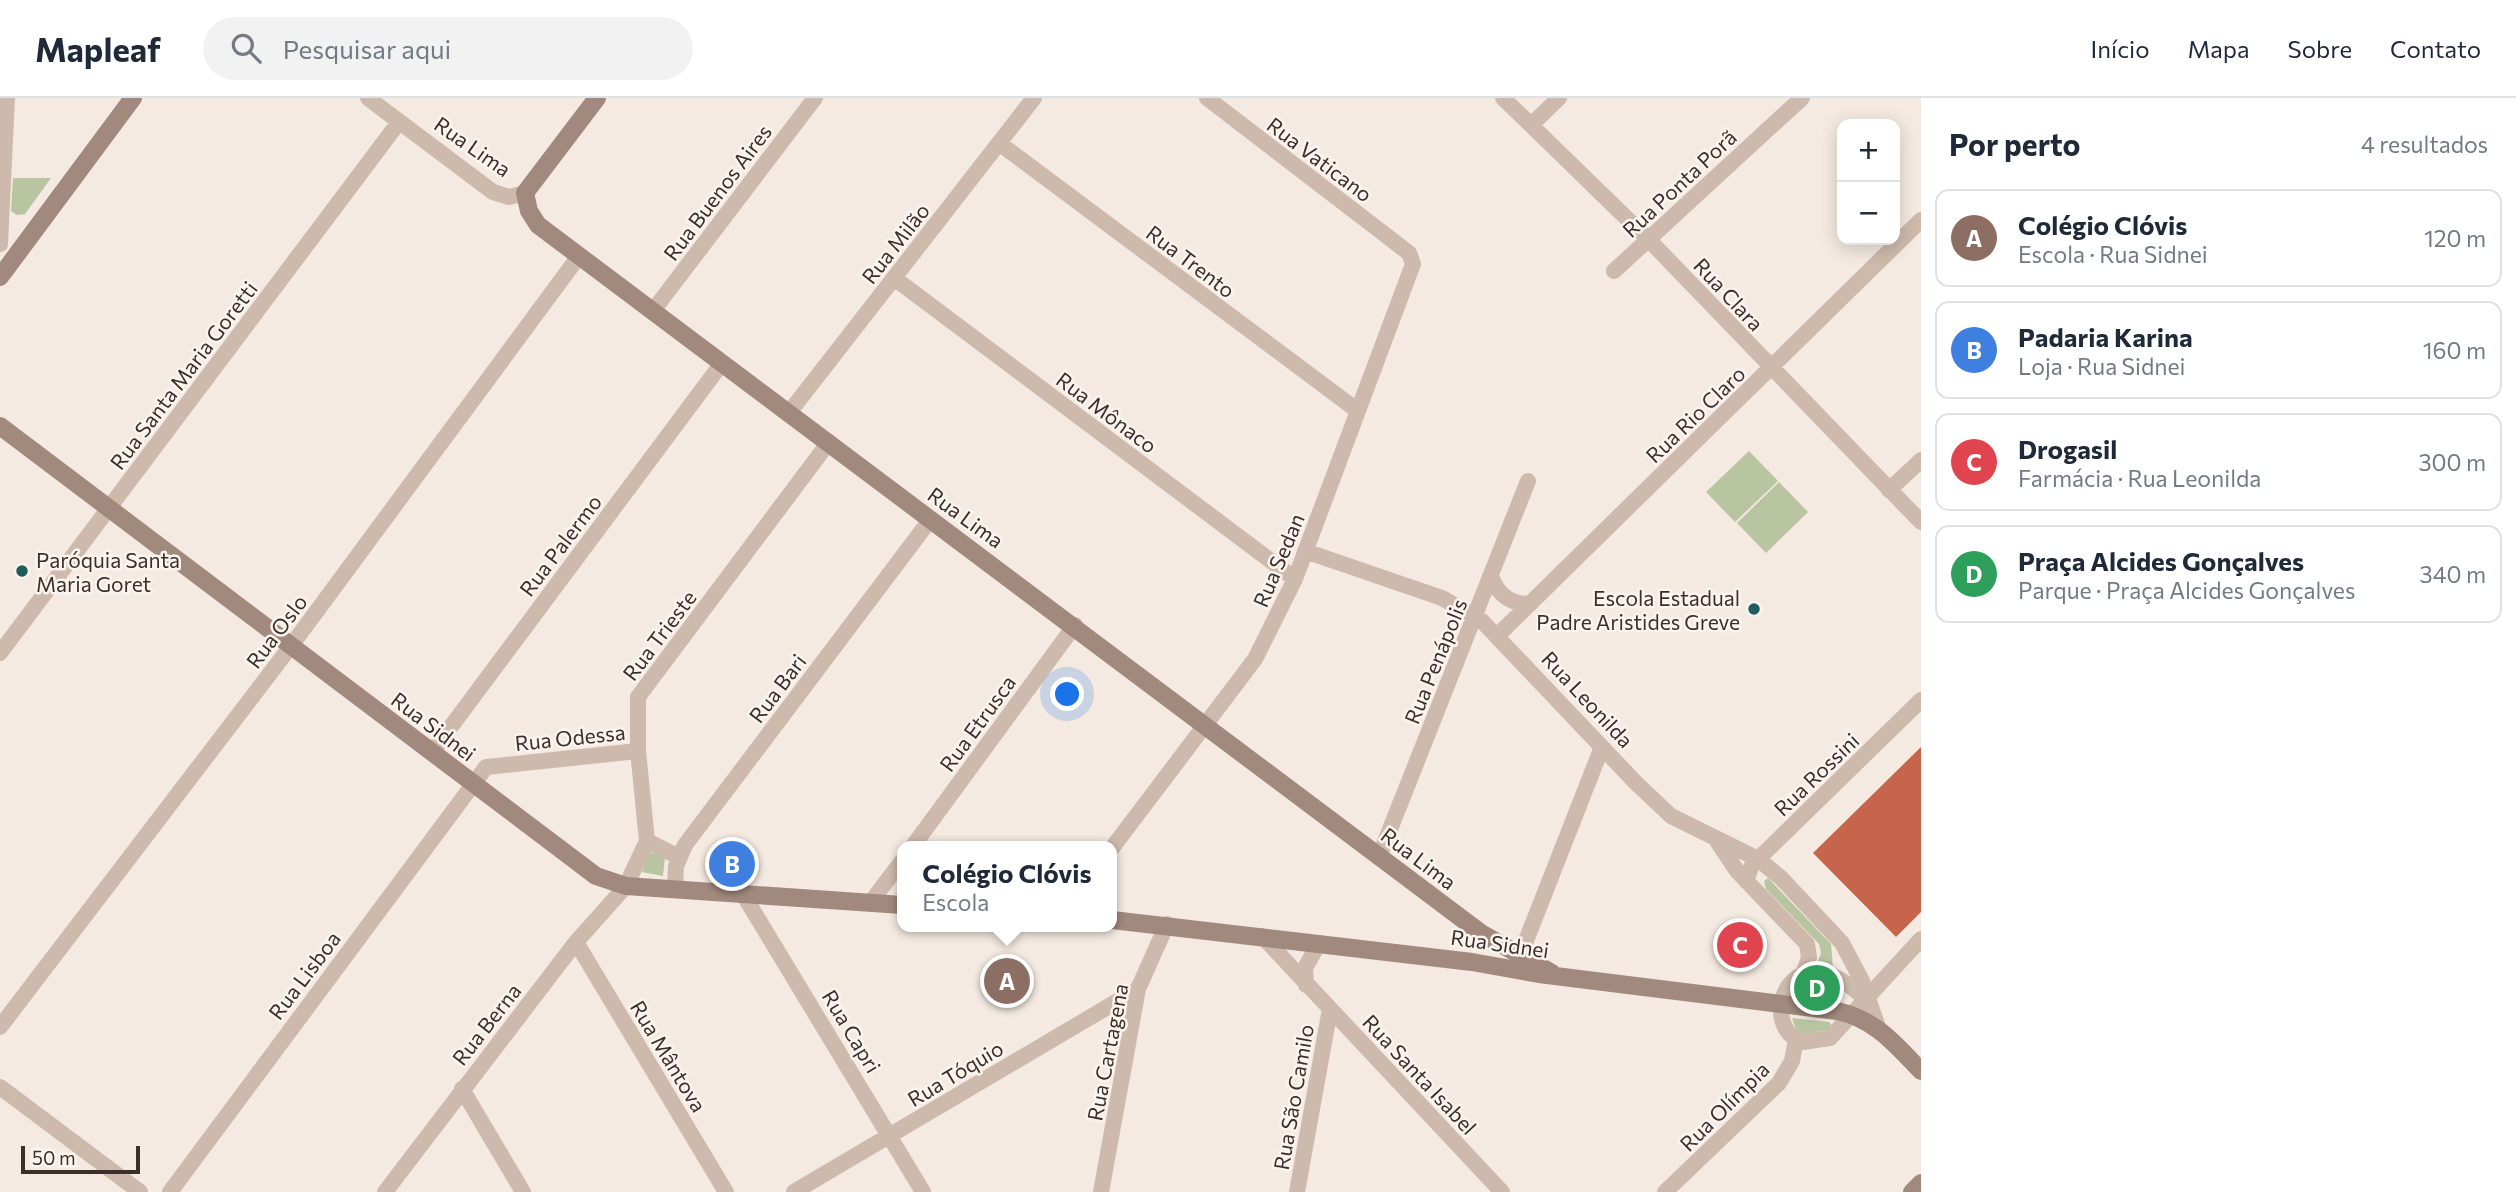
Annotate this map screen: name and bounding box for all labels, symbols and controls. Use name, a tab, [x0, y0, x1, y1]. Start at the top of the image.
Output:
search box	[203, 17, 693, 80]
text: Mapleaf	[35, 28, 161, 69]
icon: search	[227, 29, 265, 67]
text: Pesquisar aqui	[283, 33, 451, 64]
text: Início	[2091, 34, 2150, 63]
text: Mapa	[2188, 34, 2250, 63]
text: Sobre	[2288, 34, 2352, 63]
text: Contato	[2390, 34, 2481, 63]
street label: Rua Lima	[430, 111, 516, 181]
street label: Rua Vaticano	[1263, 111, 1377, 207]
street label: Rua Buenos Aires	[658, 119, 776, 265]
map controls	[1837, 119, 1900, 245]
button: +	[1837, 119, 1900, 182]
street label: Rua Ponta Porã	[1617, 124, 1741, 242]
text: Por perto	[1949, 125, 2081, 162]
text: 4 resultados	[2361, 130, 2488, 158]
button: −	[1837, 182, 1900, 245]
street label: Rua Milão	[856, 198, 934, 288]
text: Colégio Clóvis	[2018, 209, 2187, 240]
street label: Rua Trento	[1142, 220, 1240, 302]
text: A	[1966, 224, 1982, 252]
text: 120 m	[2424, 224, 2486, 252]
text: Escola · Rua Sidnei	[2018, 240, 2208, 268]
street label: Rua Clara	[1689, 252, 1769, 336]
street label: Rua Santa Maria Goretti	[104, 276, 262, 474]
text: Padaria Karina	[2018, 321, 2193, 352]
text: B	[1966, 336, 1982, 364]
text: 160 m	[2423, 336, 2486, 364]
text: Loja · Rua Sidnei	[2018, 352, 2186, 380]
street label: Rua Rio Claro	[1640, 361, 1750, 467]
street label: Rua Mônaco	[1052, 366, 1162, 458]
text: Drogasil	[2018, 433, 2117, 464]
text: C	[1966, 448, 1982, 476]
text: 300 m	[2418, 448, 2486, 476]
text: Farmácia · Rua Leonilda	[2018, 464, 2261, 492]
street label: Rua Lima	[923, 481, 1009, 553]
street label: Rua Palermo	[514, 489, 606, 601]
street label: Rua Sedan	[1247, 509, 1309, 611]
text: Praça Alcides Gonçalves	[2018, 545, 2304, 576]
place label: Paróquia Santa Maria Goret	[36, 547, 180, 596]
text: D	[1966, 560, 1982, 588]
text: 340 m	[2420, 560, 2486, 588]
marker: Paróquia Santa Maria Goret	[14, 563, 30, 579]
text: Parque · Praça Alcides Gonçalves	[2018, 576, 2355, 604]
street label: Rua Trieste	[617, 585, 701, 685]
place label: Escola Estadual Padre Aristides Greve	[1536, 585, 1740, 634]
street label: Rua Oslo	[240, 589, 312, 673]
street label: Rua Penápolis	[1399, 595, 1471, 727]
marker: Escola Estadual Padre Aristides Greve	[1746, 601, 1762, 617]
street label: Rua Leonilda	[1537, 646, 1639, 752]
street label: Rua Bari	[743, 649, 811, 727]
street label: Rua Etrusca	[934, 670, 1020, 776]
your location	[1050, 677, 1084, 711]
street label: Rua Sidnei	[387, 686, 481, 766]
street label: Rua Odessa	[513, 719, 627, 755]
street label: Rua Rossini	[1768, 727, 1864, 821]
street label: Rua Lima	[1377, 822, 1461, 894]
pin: B	[709, 838, 755, 890]
popup	[897, 841, 1117, 932]
text: Colégio Clóvis	[922, 857, 1092, 888]
text: Escola	[922, 888, 989, 916]
pin: C	[1717, 919, 1763, 971]
street label: Rua Sidnei	[1449, 924, 1551, 962]
street label: Rua Lisboa	[263, 926, 345, 1024]
pin: A	[984, 955, 1030, 1007]
pin: D	[1794, 962, 1840, 1014]
street label: Rua Berna	[446, 978, 526, 1070]
street label: Rua Cartagena	[1081, 981, 1133, 1123]
street label: Rua Capri	[818, 985, 886, 1077]
street label: Rua Mântova	[626, 996, 712, 1116]
street label: Rua Santa Isabel	[1358, 1009, 1482, 1139]
street label: Rua São Camilo	[1268, 1022, 1318, 1172]
street label: Rua Tóquio	[903, 1035, 1007, 1111]
street label: Rua Olímpia	[1674, 1056, 1774, 1156]
scale bar	[21, 1143, 140, 1175]
text: 50 m	[32, 1146, 76, 1169]

